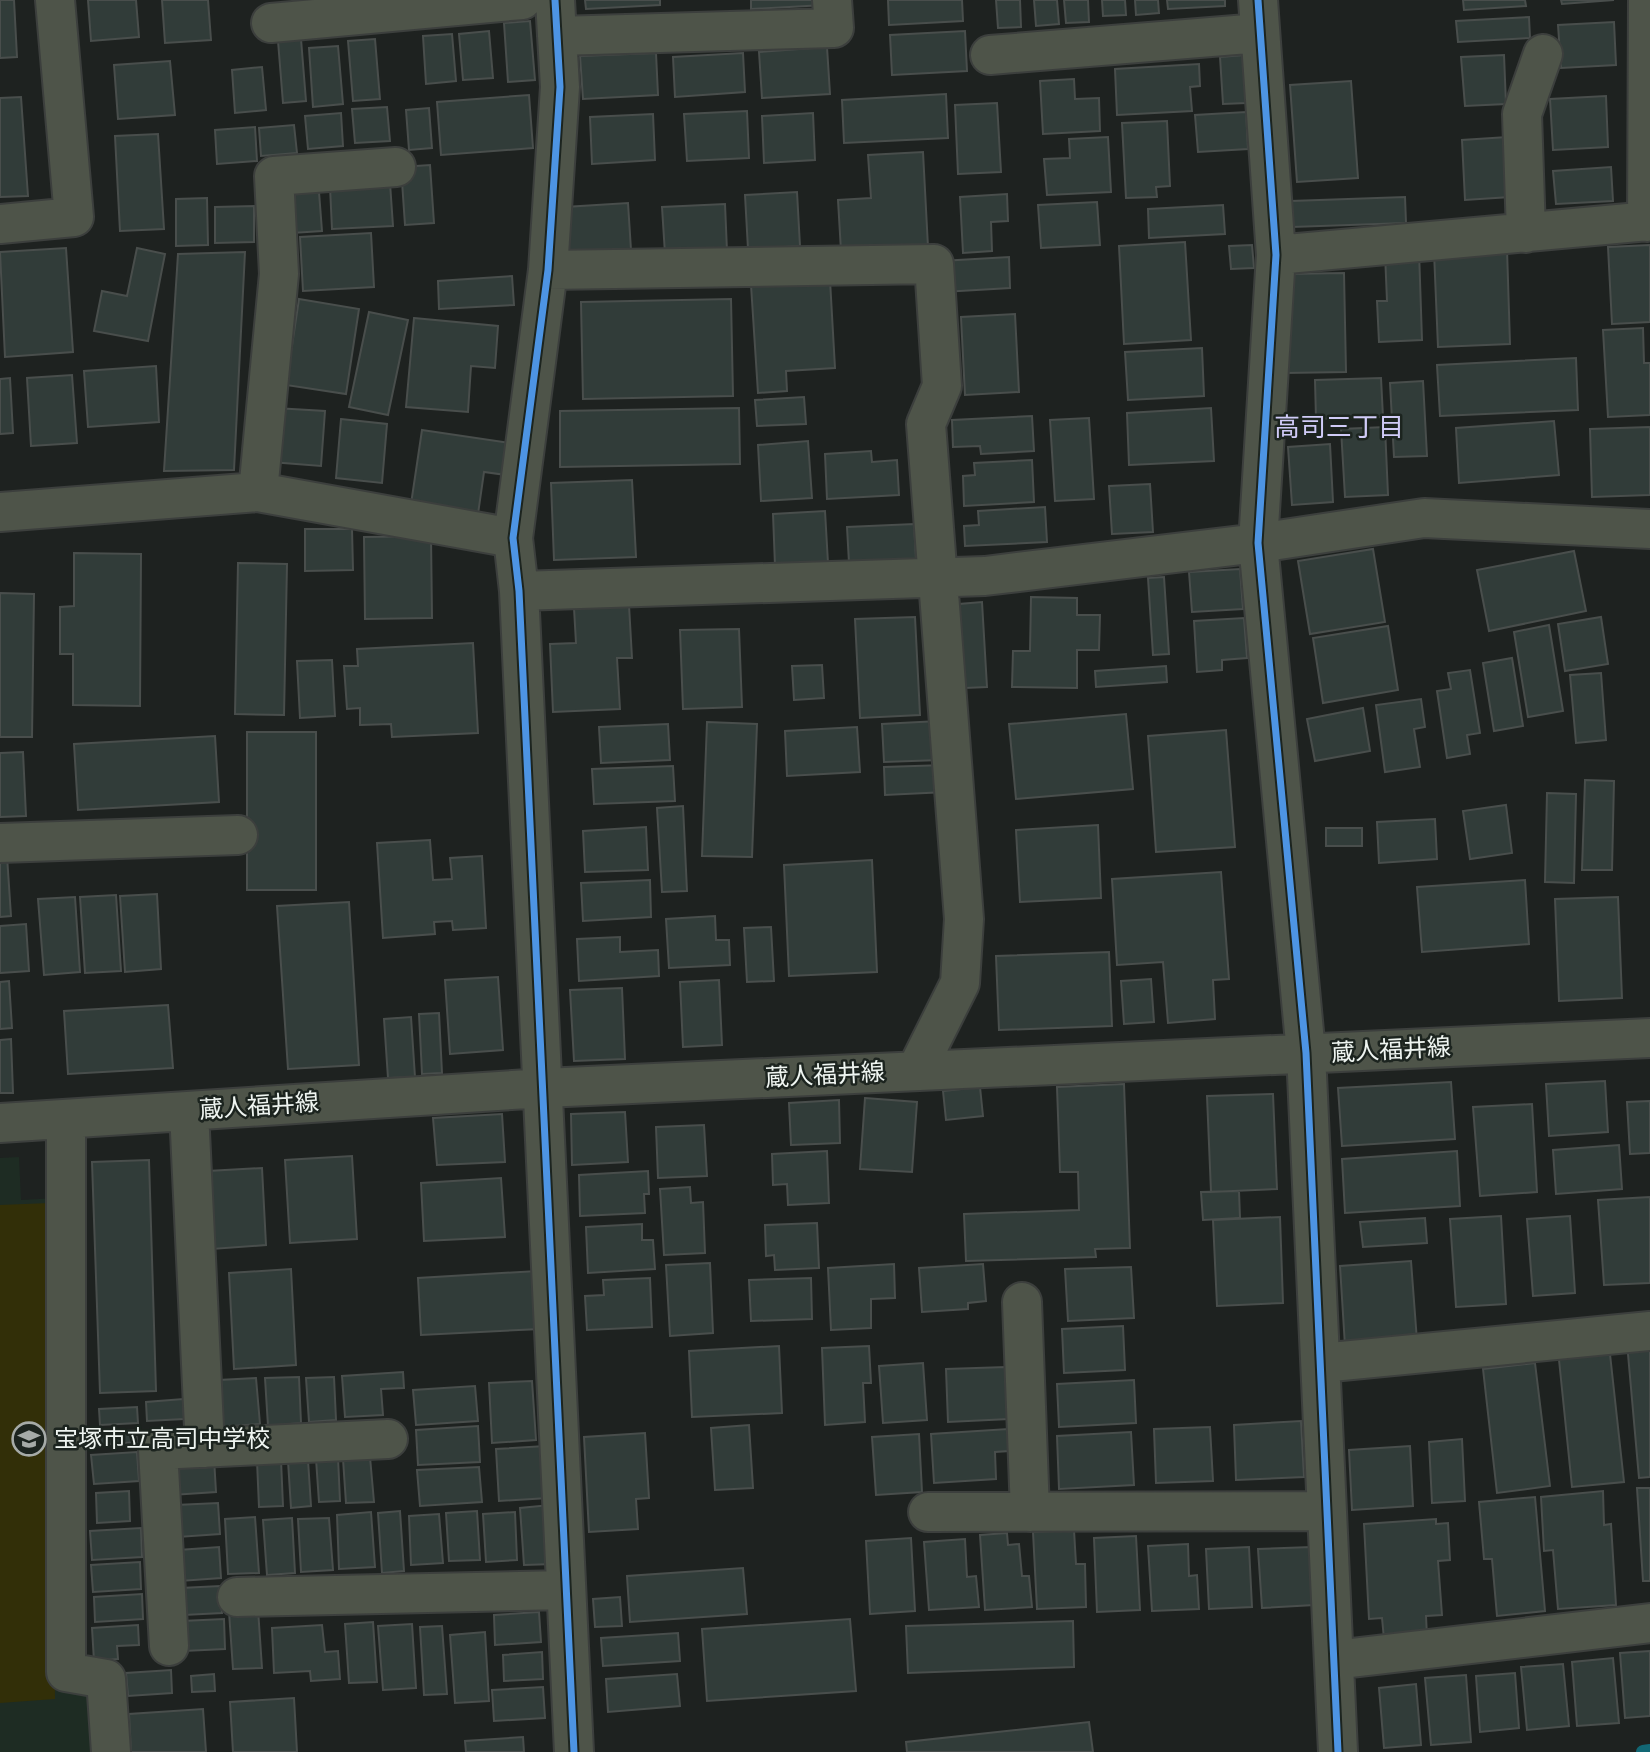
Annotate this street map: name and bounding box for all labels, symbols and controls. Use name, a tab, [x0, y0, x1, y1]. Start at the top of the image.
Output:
district label: 高司三丁目	[1274, 412, 1404, 442]
street label: 蔵人福井線	[1330, 1033, 1452, 1067]
street label: 蔵人福井線	[764, 1058, 886, 1092]
street label: 蔵人福井線	[198, 1088, 320, 1124]
school or university icon: 宝塚市立高司中学校	[10, 1420, 48, 1458]
place label: 宝塚市立高司中学校	[54, 1425, 270, 1453]

